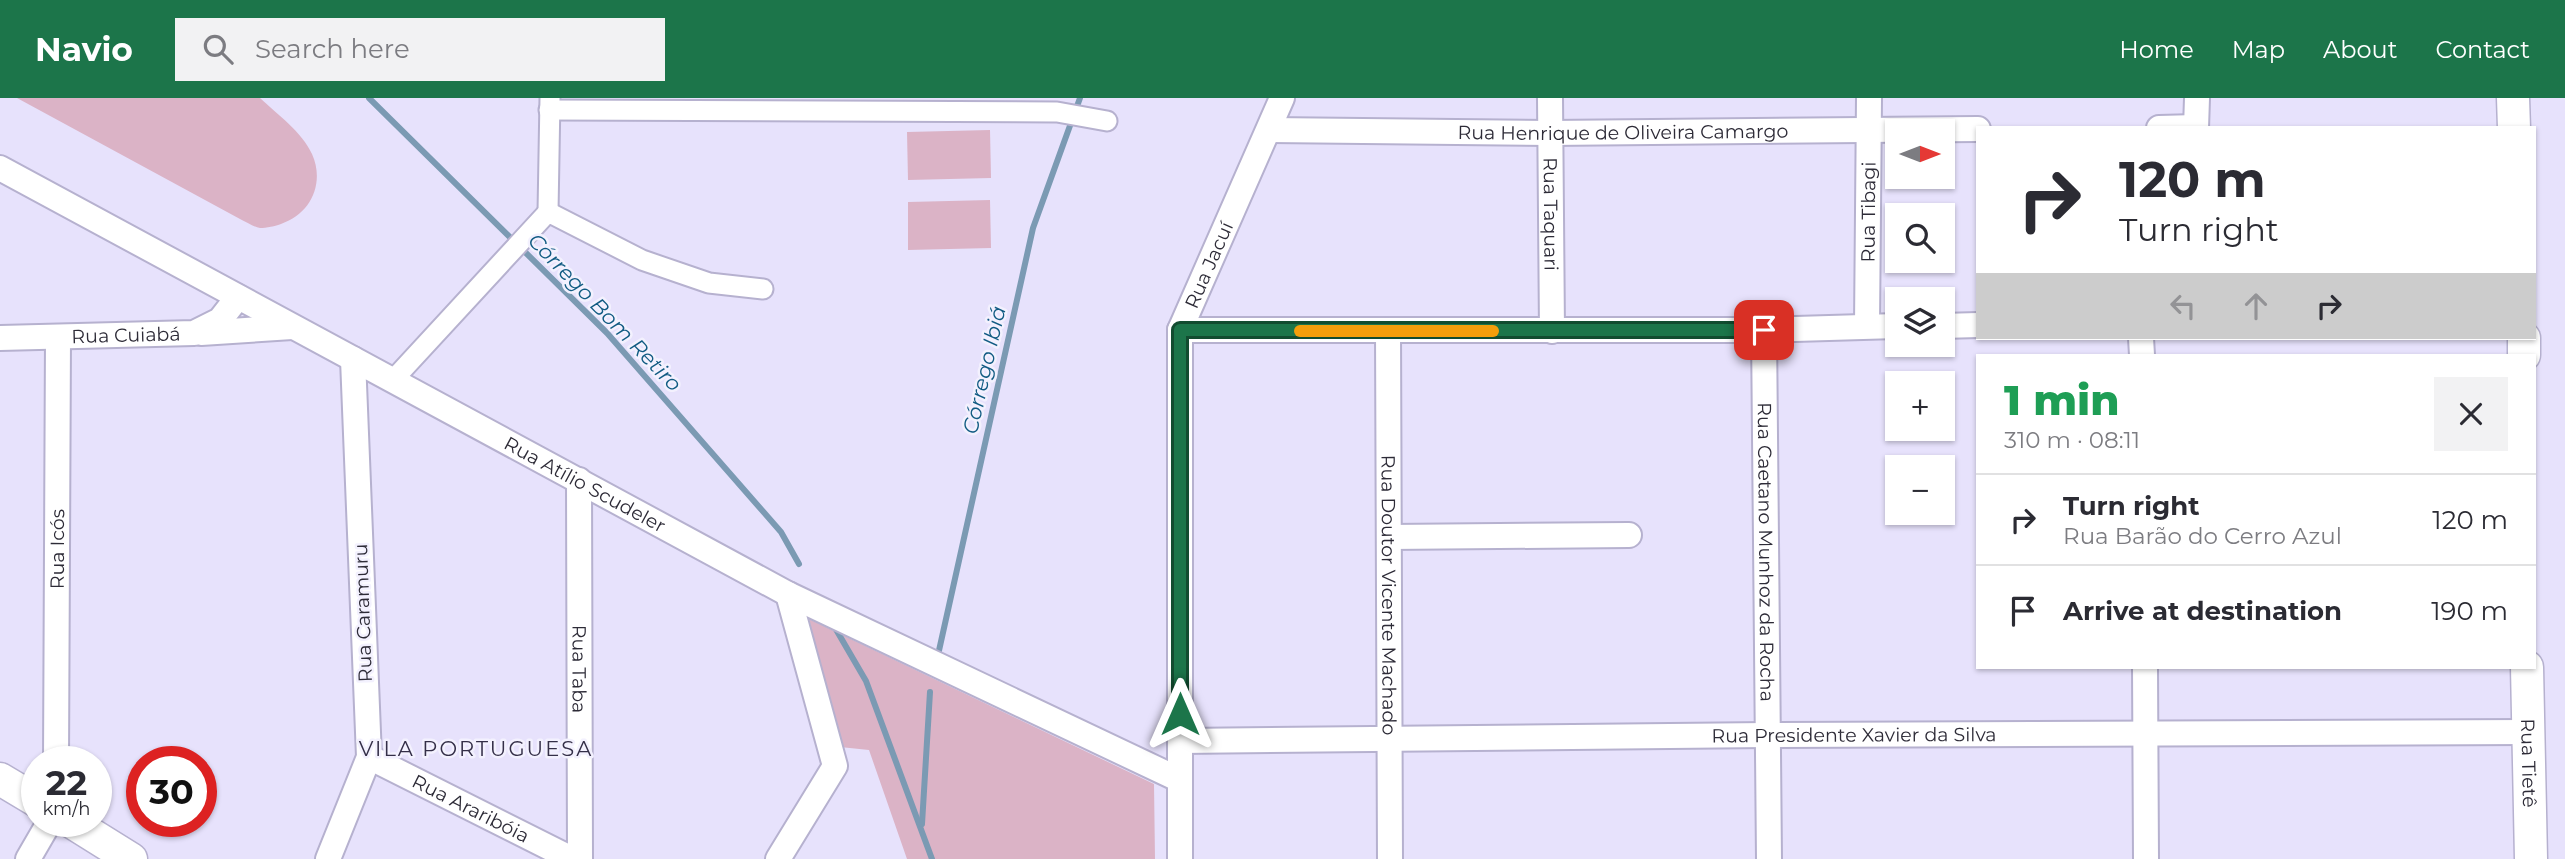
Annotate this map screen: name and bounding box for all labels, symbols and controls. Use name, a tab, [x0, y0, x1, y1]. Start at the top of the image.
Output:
search box	[175, 18, 665, 81]
text: Navio	[35, 29, 133, 69]
icon: search	[199, 30, 237, 68]
text: Search here	[255, 33, 410, 65]
text: Home	[2119, 35, 2194, 64]
text: Map	[2232, 35, 2285, 64]
text: About	[2323, 35, 2397, 64]
text: Contact	[2435, 35, 2530, 64]
street label: Rua Henrique de Oliveira Camargo	[1457, 119, 1789, 145]
north arrow	[1885, 119, 1955, 189]
map controls	[1885, 119, 1955, 525]
text: 120 m	[2119, 150, 2266, 209]
icon: right	[2004, 154, 2095, 245]
street label: Rua Taquari	[1539, 157, 1563, 271]
street label: Rua Tibagi	[1856, 161, 1880, 263]
button: search	[1885, 203, 1955, 273]
text: Turn right	[2119, 210, 2279, 249]
street label: Rua Jacuí	[1180, 217, 1238, 312]
water label: Córrego Bom Retiro	[523, 228, 687, 396]
button: layers	[1885, 287, 1955, 357]
icon: left	[2164, 287, 2202, 325]
icon: ahead	[2237, 287, 2275, 325]
icon: right	[2310, 287, 2348, 325]
pin	[1734, 300, 1794, 360]
water label: Córrego Ibiá	[957, 304, 1011, 436]
icon: arrive	[1745, 311, 1783, 349]
street label: Rua Cuiabá	[71, 322, 181, 348]
button: +	[1885, 371, 1955, 441]
text: 1 min	[2004, 374, 2120, 426]
button: close	[2434, 377, 2508, 451]
street label: Rua Caetano Munhoz da Rocha	[1753, 402, 1779, 702]
text: 310 m · 08:11	[2004, 426, 2140, 454]
street label: Rua Atílio Scudeler	[500, 431, 670, 537]
street label: Rua Doutor Vicente Machado	[1377, 455, 1401, 735]
button: −	[1885, 455, 1955, 525]
text: Turn right	[2063, 490, 2199, 522]
icon: right	[2004, 501, 2042, 539]
text: 120 m	[2432, 504, 2508, 536]
street label: Rua Icós	[45, 509, 69, 589]
text: Rua Barão do Cerro Azul	[2063, 522, 2342, 550]
street label: Rua Caramuru	[349, 543, 377, 683]
icon: arrive	[2004, 592, 2042, 630]
text: Arrive at destination	[2063, 595, 2342, 627]
text: 190 m	[2431, 595, 2508, 627]
street label: Rua Taba	[568, 625, 591, 713]
position arrow	[1143, 677, 1217, 751]
street label: Rua Tietê	[2517, 718, 2541, 808]
street label: Rua Presidente Xavier da Silva	[1711, 723, 1997, 747]
district label: VILA PORTUGUESA	[359, 736, 593, 761]
speed limit sign: 30	[126, 746, 217, 837]
text: 22	[46, 761, 87, 804]
street label: Rua Araribóia	[408, 769, 533, 847]
text: km/h	[42, 798, 91, 820]

